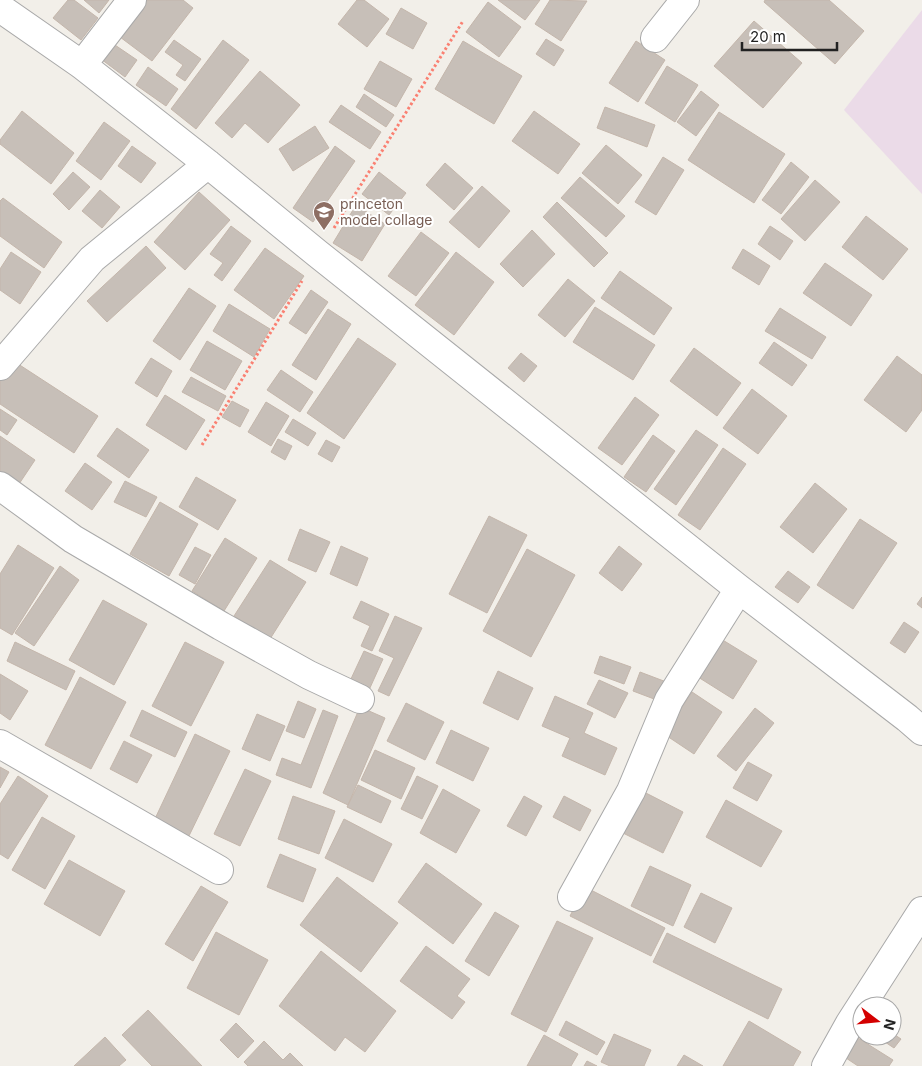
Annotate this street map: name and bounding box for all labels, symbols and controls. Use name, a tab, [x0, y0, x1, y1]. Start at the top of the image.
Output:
scale bar	[742, 20, 837, 52]
text: 20 m	[750, 27, 786, 46]
place label: princeton model collage	[340, 195, 433, 228]
school or university icon: princeton model collage	[312, 200, 336, 231]
north arrow	[852, 996, 902, 1046]
text: N	[880, 1017, 900, 1032]

